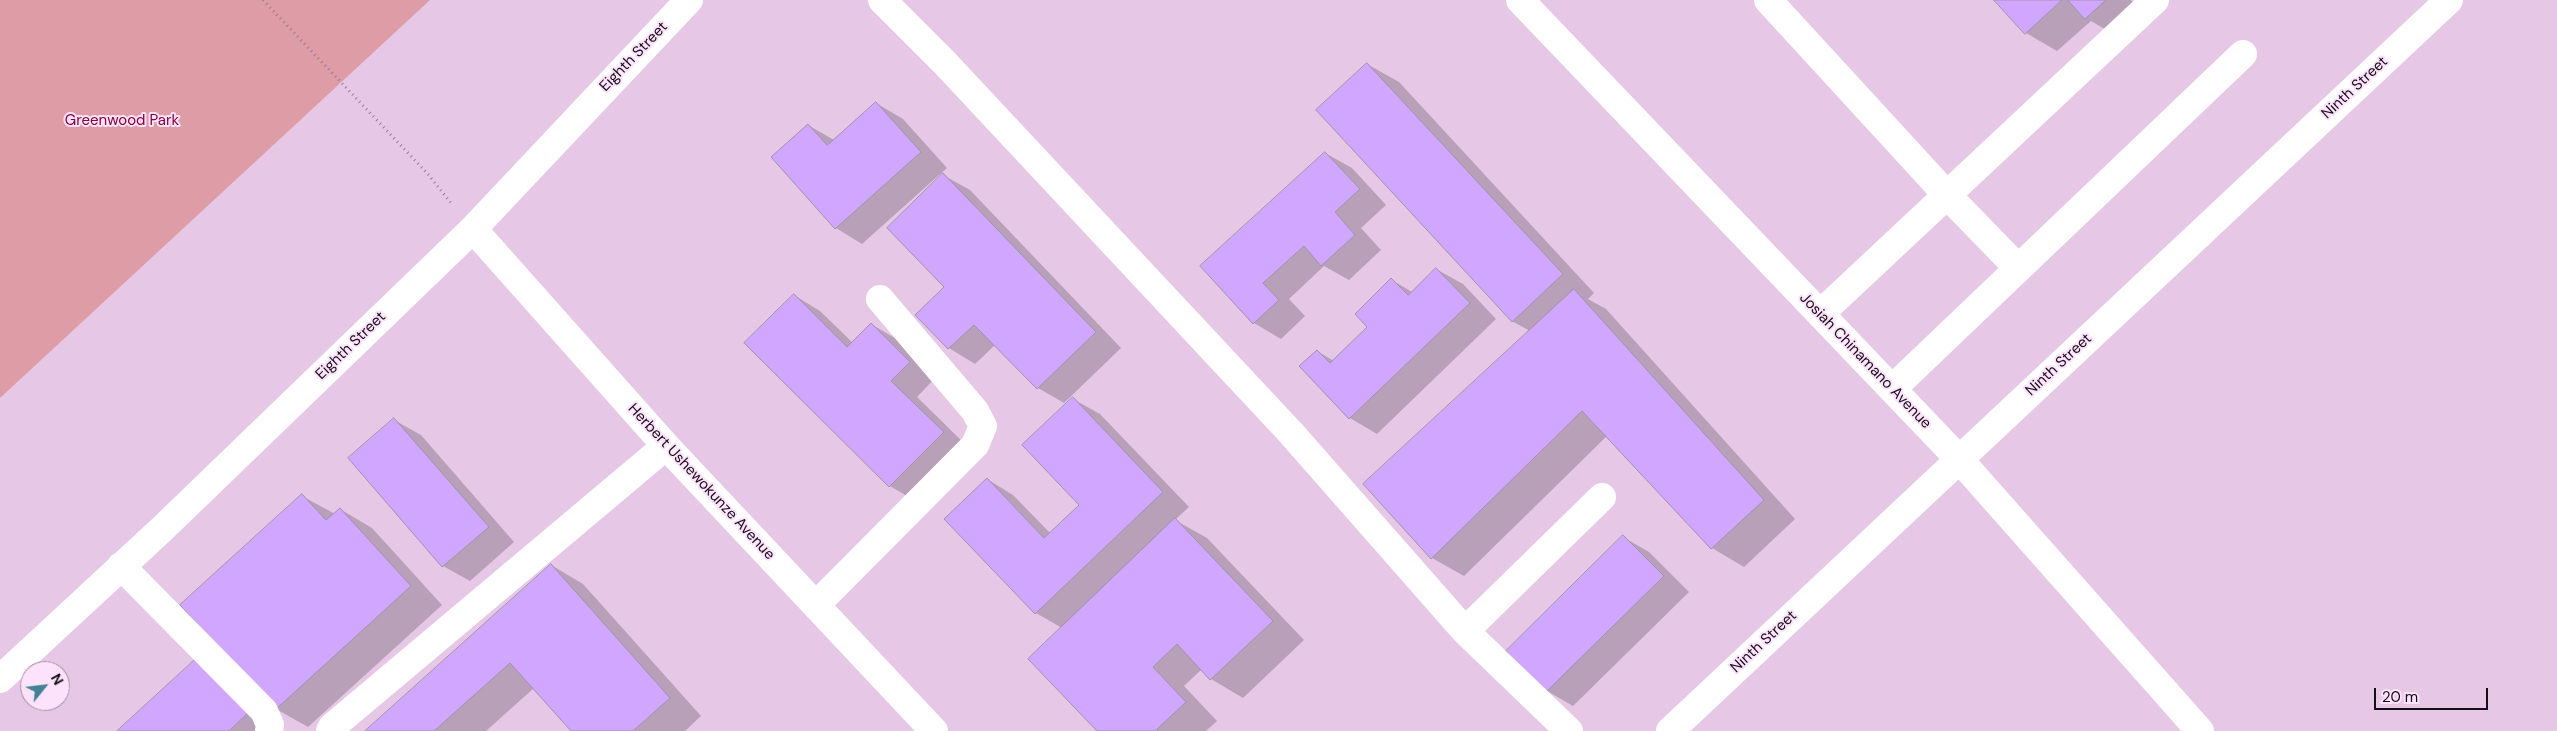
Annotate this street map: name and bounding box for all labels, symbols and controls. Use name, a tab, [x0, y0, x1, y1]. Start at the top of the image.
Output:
street label: Eighth Street	[596, 18, 672, 96]
street label: Ninth Street	[2318, 53, 2392, 123]
park label: Greenwood Park	[65, 112, 179, 130]
street label: Josiah Chinamano Avenue	[1795, 289, 1935, 433]
street label: Eighth Street	[312, 308, 390, 384]
street label: Ninth Street	[2022, 330, 2096, 400]
street label: Herbert Ushewokunze Avenue	[624, 400, 778, 564]
street label: Ninth Street	[1727, 607, 1801, 677]
north arrow	[20, 661, 70, 711]
text: N	[47, 670, 68, 688]
scale bar	[2377, 678, 2491, 710]
text: 20 m	[2382, 687, 2418, 707]

